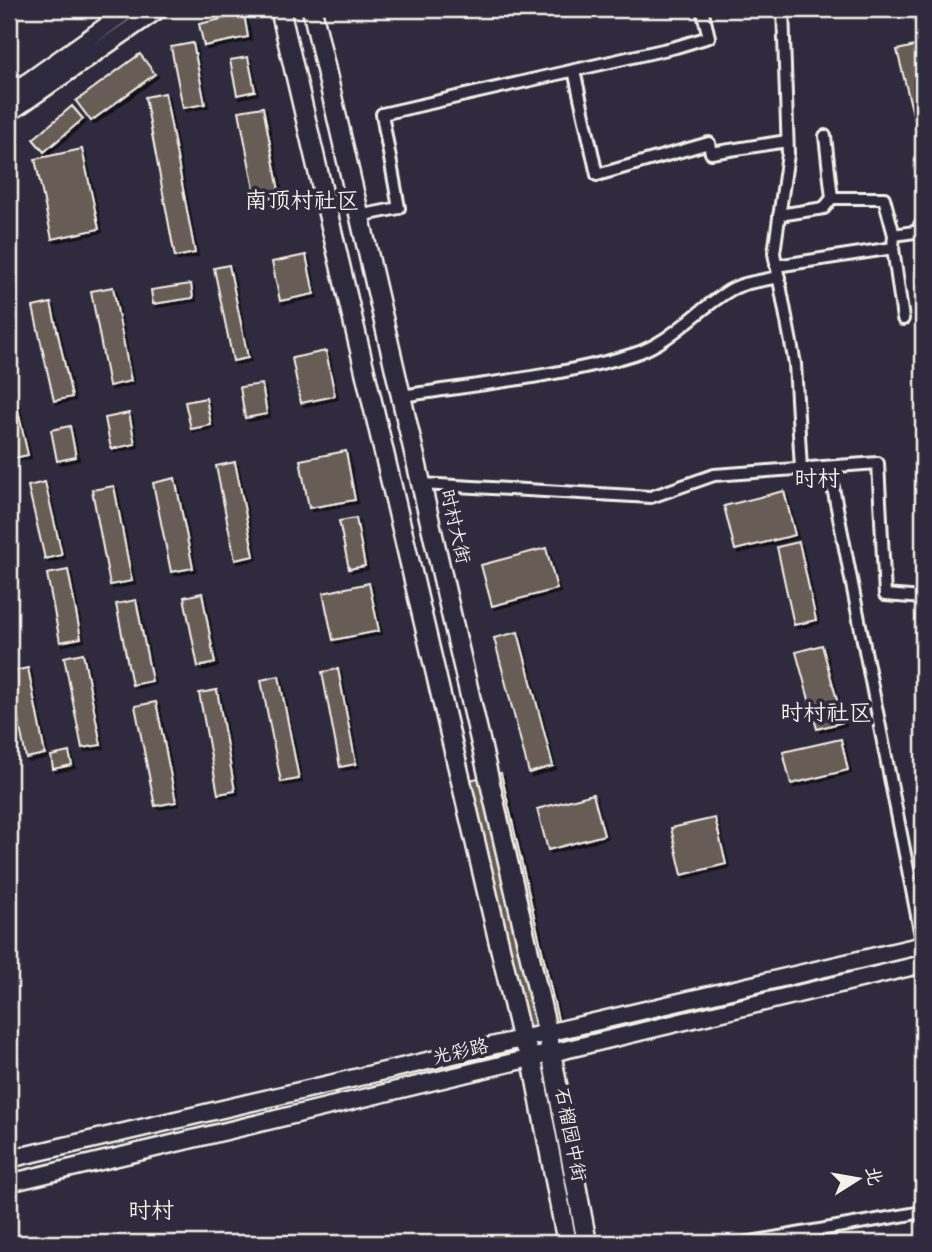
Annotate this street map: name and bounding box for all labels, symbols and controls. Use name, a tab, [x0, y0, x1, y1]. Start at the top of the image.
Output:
district label: 南顶村社区	[245, 189, 360, 217]
district label: 时村	[794, 467, 840, 495]
street label: 时村大街	[433, 487, 474, 567]
district label: 时村社区	[780, 701, 872, 729]
street label: 光彩路	[430, 1035, 491, 1072]
street label: 石榴园中街	[548, 1086, 589, 1184]
north arrow	[824, 1144, 894, 1214]
text: 北	[858, 1165, 884, 1188]
district label: 时村	[128, 1199, 174, 1227]

